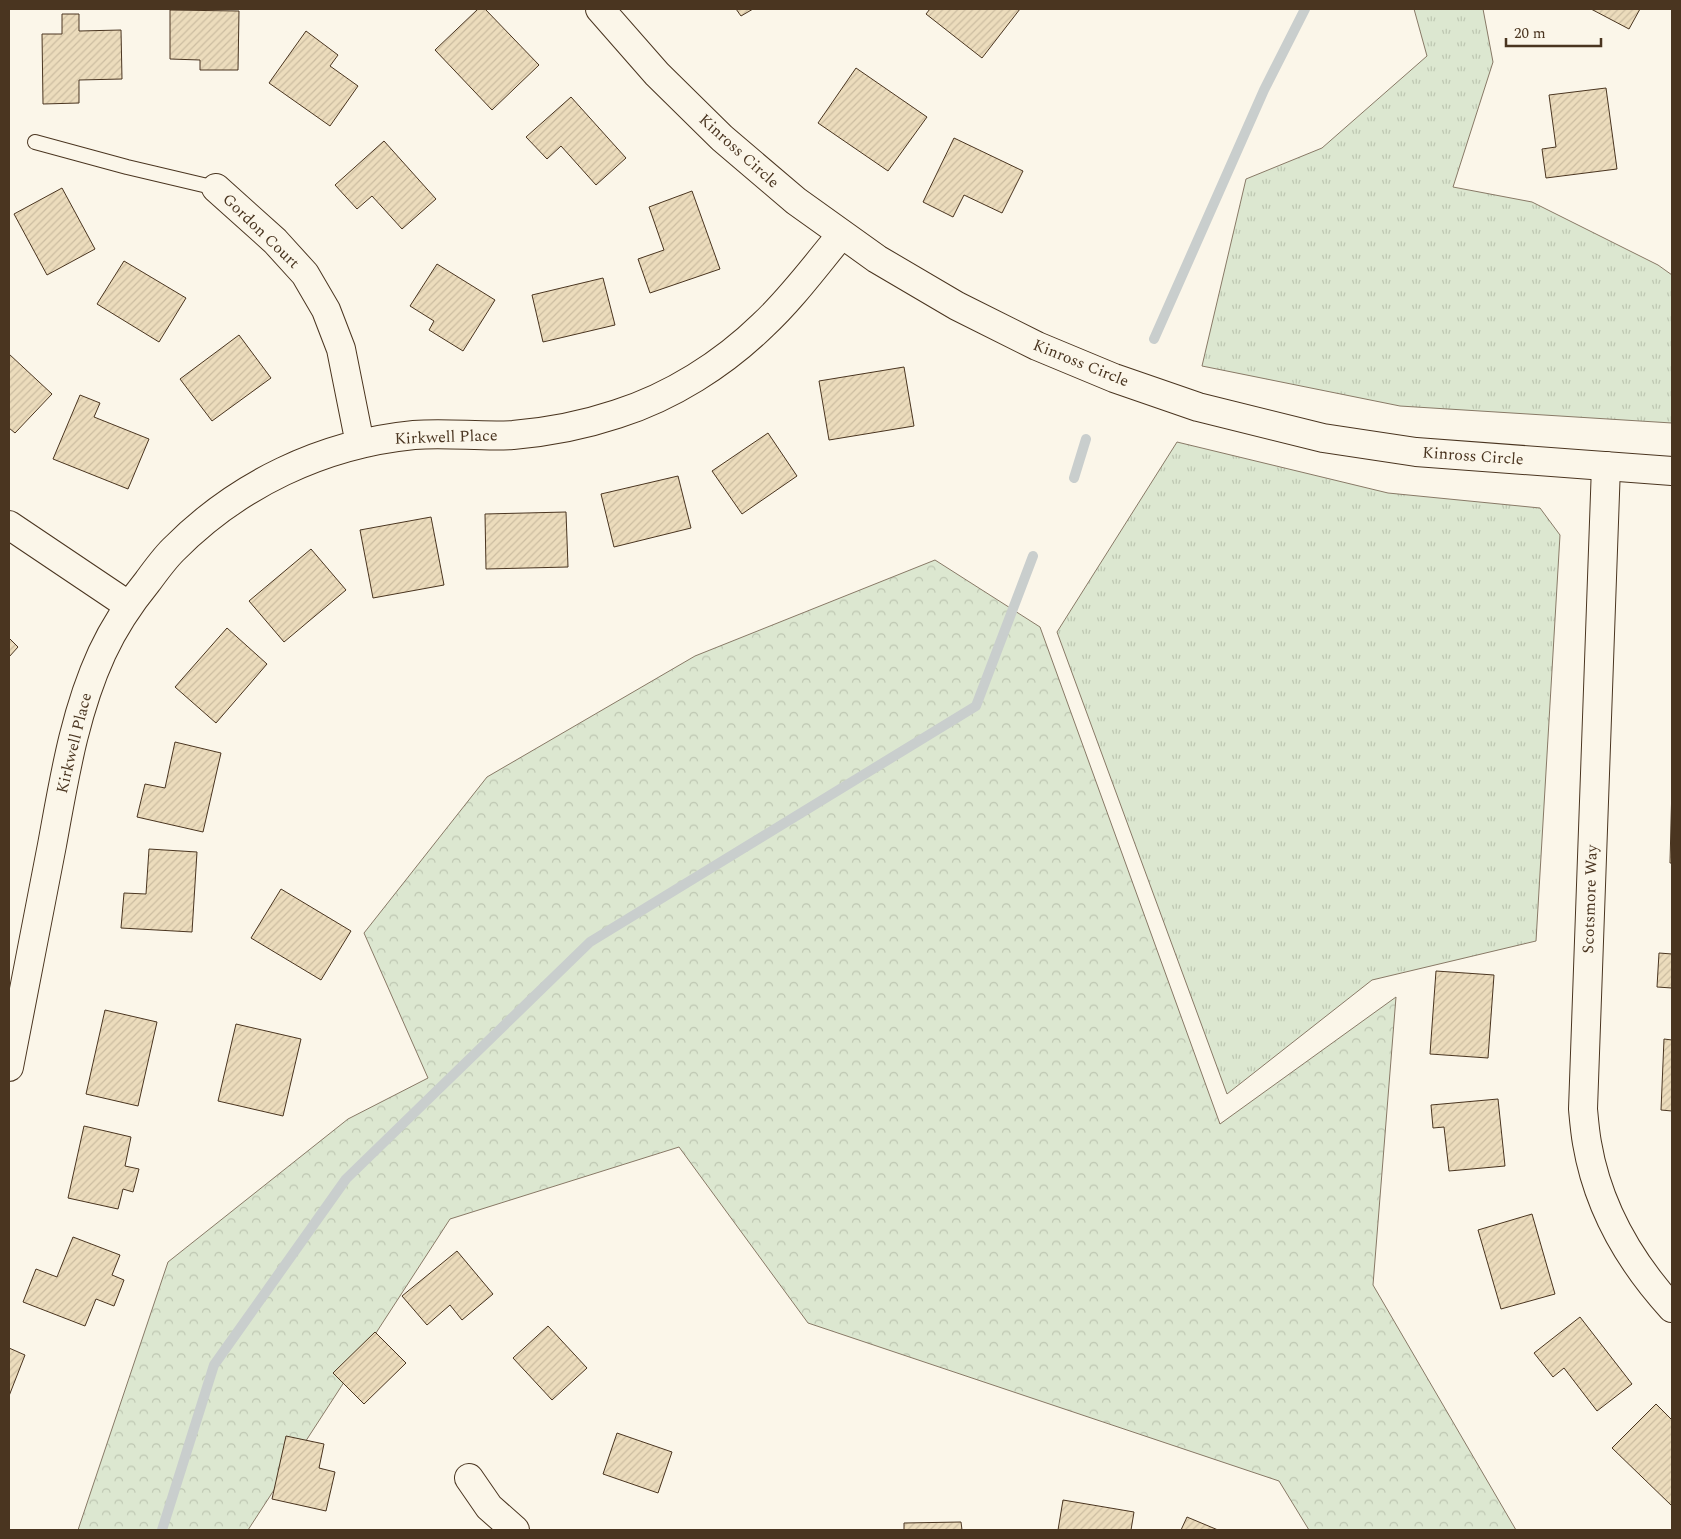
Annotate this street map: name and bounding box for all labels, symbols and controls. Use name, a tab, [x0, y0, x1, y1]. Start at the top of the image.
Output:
scale bar	[1506, 15, 1601, 47]
text: 20 m	[1514, 22, 1546, 45]
street label: Kinross Circle	[693, 108, 785, 194]
street label: Gordon Court	[217, 188, 305, 274]
street label: Kinross Circle	[1029, 333, 1133, 393]
street label: Kirkwell Place	[394, 423, 498, 451]
street label: Kinross Circle	[1422, 440, 1524, 472]
street label: Kirkwell Place	[50, 690, 98, 796]
street label: Scotsmore Way	[1576, 843, 1604, 954]

